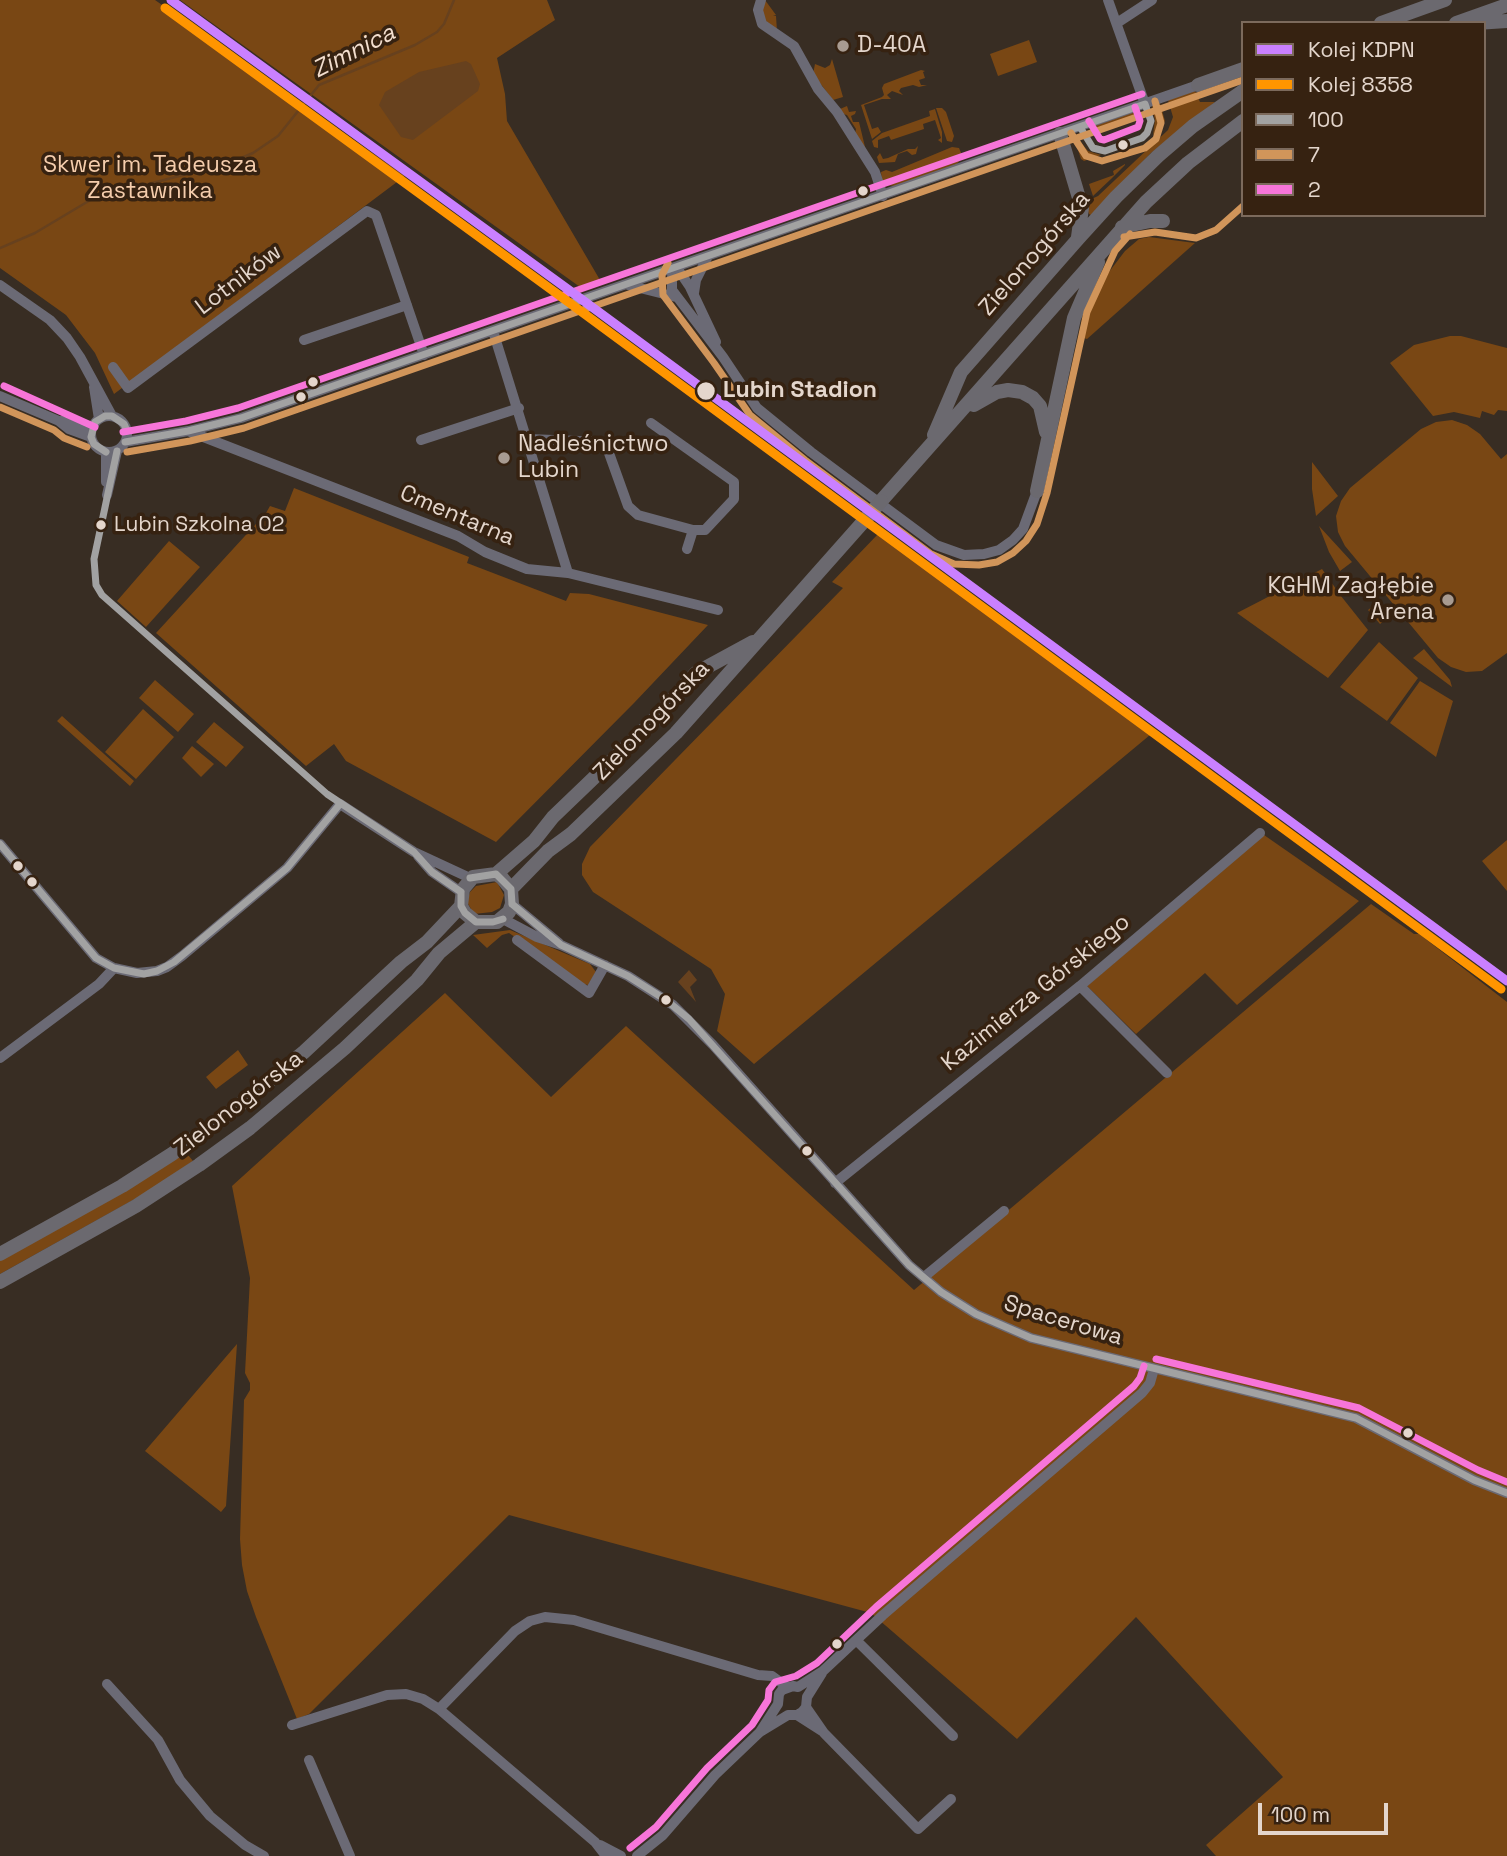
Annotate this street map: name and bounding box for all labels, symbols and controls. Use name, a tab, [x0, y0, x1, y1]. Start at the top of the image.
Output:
water label: Zimnica	[308, 19, 400, 85]
legend	[1241, 21, 1486, 217]
place label: D-40A	[857, 32, 926, 60]
text: Kolej KDPN	[1308, 36, 1415, 63]
marker: D-40A	[835, 38, 851, 54]
text: Kolej 8358	[1308, 71, 1413, 98]
text: 100	[1308, 106, 1344, 133]
unlabelled marker	[1116, 138, 1130, 152]
text: 7	[1308, 141, 1320, 168]
park label: Skwer im. Tadeusza Zastawnika	[43, 152, 257, 206]
text: 2	[1308, 176, 1321, 203]
unlabelled marker	[856, 184, 870, 198]
street label: Zielonogórska	[974, 186, 1096, 322]
street label: Lotników	[190, 239, 288, 321]
unlabelled marker	[306, 375, 320, 389]
place label: Lubin Stadion	[723, 377, 877, 405]
marker: Lubin Stadion	[695, 380, 717, 402]
unlabelled marker	[294, 390, 308, 404]
place label: Nadleśnictwo Lubin	[518, 431, 668, 485]
marker: Nadleśnictwo Lubin	[496, 450, 512, 466]
street label: Cmentarna	[396, 480, 518, 552]
place label: Lubin Szkolna 02	[114, 512, 284, 538]
marker: Lubin Szkolna 02	[94, 518, 108, 532]
place label: KGHM Zagłębie Arena	[1267, 573, 1434, 627]
marker: KGHM Zagłębie Arena	[1440, 592, 1456, 608]
street label: Zielonogórska	[588, 655, 716, 787]
unlabelled marker	[11, 859, 25, 873]
unlabelled marker	[25, 875, 39, 889]
street label: Kazimierza Górskiego	[936, 909, 1136, 1077]
unlabelled marker	[659, 993, 673, 1007]
street label: Zielonogórska	[169, 1045, 309, 1163]
unlabelled marker	[800, 1144, 814, 1158]
street label: Spacerowa	[1000, 1290, 1126, 1352]
unlabelled marker	[1401, 1426, 1415, 1440]
unlabelled marker	[830, 1637, 844, 1651]
scale bar	[1262, 1790, 1392, 1834]
text: 100 m	[1271, 1801, 1330, 1828]

